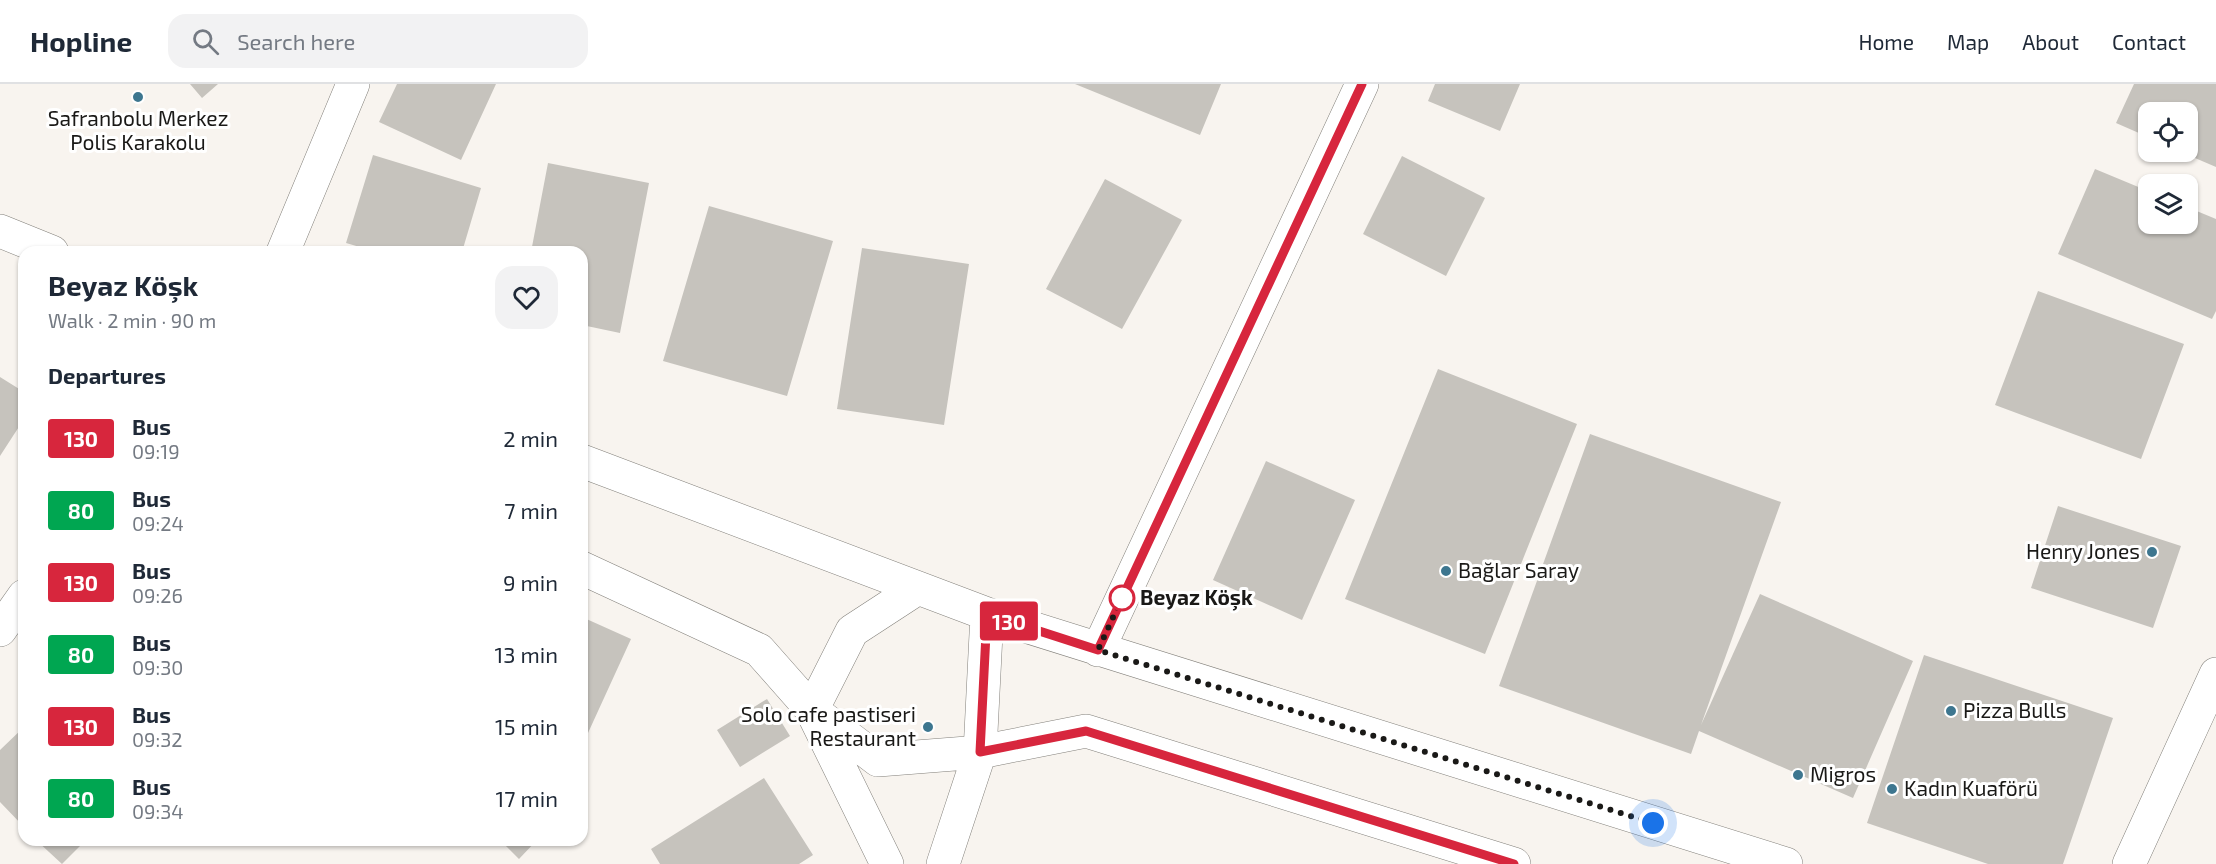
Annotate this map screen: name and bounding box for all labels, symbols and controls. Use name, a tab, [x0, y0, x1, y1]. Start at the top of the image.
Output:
search box	[168, 14, 588, 68]
text: Hopline	[30, 24, 132, 58]
icon: search	[189, 25, 222, 58]
text: Search here	[237, 28, 355, 54]
text: Home	[1858, 29, 1914, 54]
text: Map	[1947, 29, 1989, 54]
text: About	[2022, 29, 2079, 54]
text: Contact	[2112, 29, 2186, 54]
marker: Safranbolu Merkez Polis Karakolu	[131, 90, 145, 104]
map controls	[2138, 102, 2198, 234]
button: locate	[2138, 102, 2198, 162]
place label: Safranbolu Merkez Polis Karakolu	[48, 105, 228, 154]
button: layers	[2138, 174, 2198, 234]
button: heart	[495, 266, 558, 329]
text: Beyaz Köşk	[48, 268, 198, 302]
text: Walk · 2 min · 90 m	[48, 308, 216, 332]
text: Departures	[48, 362, 166, 388]
text: Bus	[132, 413, 171, 439]
text: 2 min	[503, 425, 558, 451]
text: 130	[64, 426, 98, 451]
text: 09:19	[132, 439, 180, 463]
text: Bus	[132, 485, 171, 511]
text: 7 min	[504, 497, 558, 523]
text: 80	[68, 498, 94, 523]
text: 09:24	[132, 511, 184, 535]
place label: Henry Jones	[2026, 538, 2140, 563]
marker: Henry Jones	[2145, 545, 2159, 559]
text: Bus	[132, 557, 171, 583]
place label: Bağlar Saray	[1458, 557, 1579, 582]
marker: Bağlar Saray	[1439, 564, 1453, 578]
text: 9 min	[503, 569, 558, 595]
text: 130	[64, 570, 98, 595]
text: 09:26	[132, 583, 183, 607]
place label: Beyaz Köşk	[1140, 584, 1253, 611]
marker: Beyaz Köşk	[1109, 585, 1135, 611]
line badge: 130	[974, 602, 1044, 640]
text: 130	[992, 609, 1026, 634]
text: Bus	[132, 629, 171, 655]
text: 13 min	[495, 641, 558, 667]
text: 80	[68, 642, 94, 667]
text: 09:30	[132, 655, 183, 679]
place label: Pizza Bulls	[1963, 697, 2066, 722]
text: Bus	[132, 701, 171, 727]
place label: Solo cafe pastiseri Restaurant	[741, 701, 916, 750]
marker: Pizza Bulls	[1944, 704, 1958, 718]
text: 15 min	[495, 713, 558, 739]
text: 130	[64, 714, 98, 739]
marker: Solo cafe pastiseri Restaurant	[921, 720, 935, 734]
text: 09:32	[132, 727, 183, 751]
place label: Migros	[1810, 761, 1876, 786]
marker: Migros	[1791, 768, 1805, 782]
text: Bus	[132, 773, 171, 799]
place label: Kadın Kuaförü	[1904, 775, 2038, 800]
marker: Kadın Kuaförü	[1885, 782, 1899, 796]
text: 17 min	[496, 785, 558, 811]
text: 80	[68, 786, 94, 811]
text: 09:34	[132, 799, 184, 823]
your location	[1638, 808, 1668, 838]

